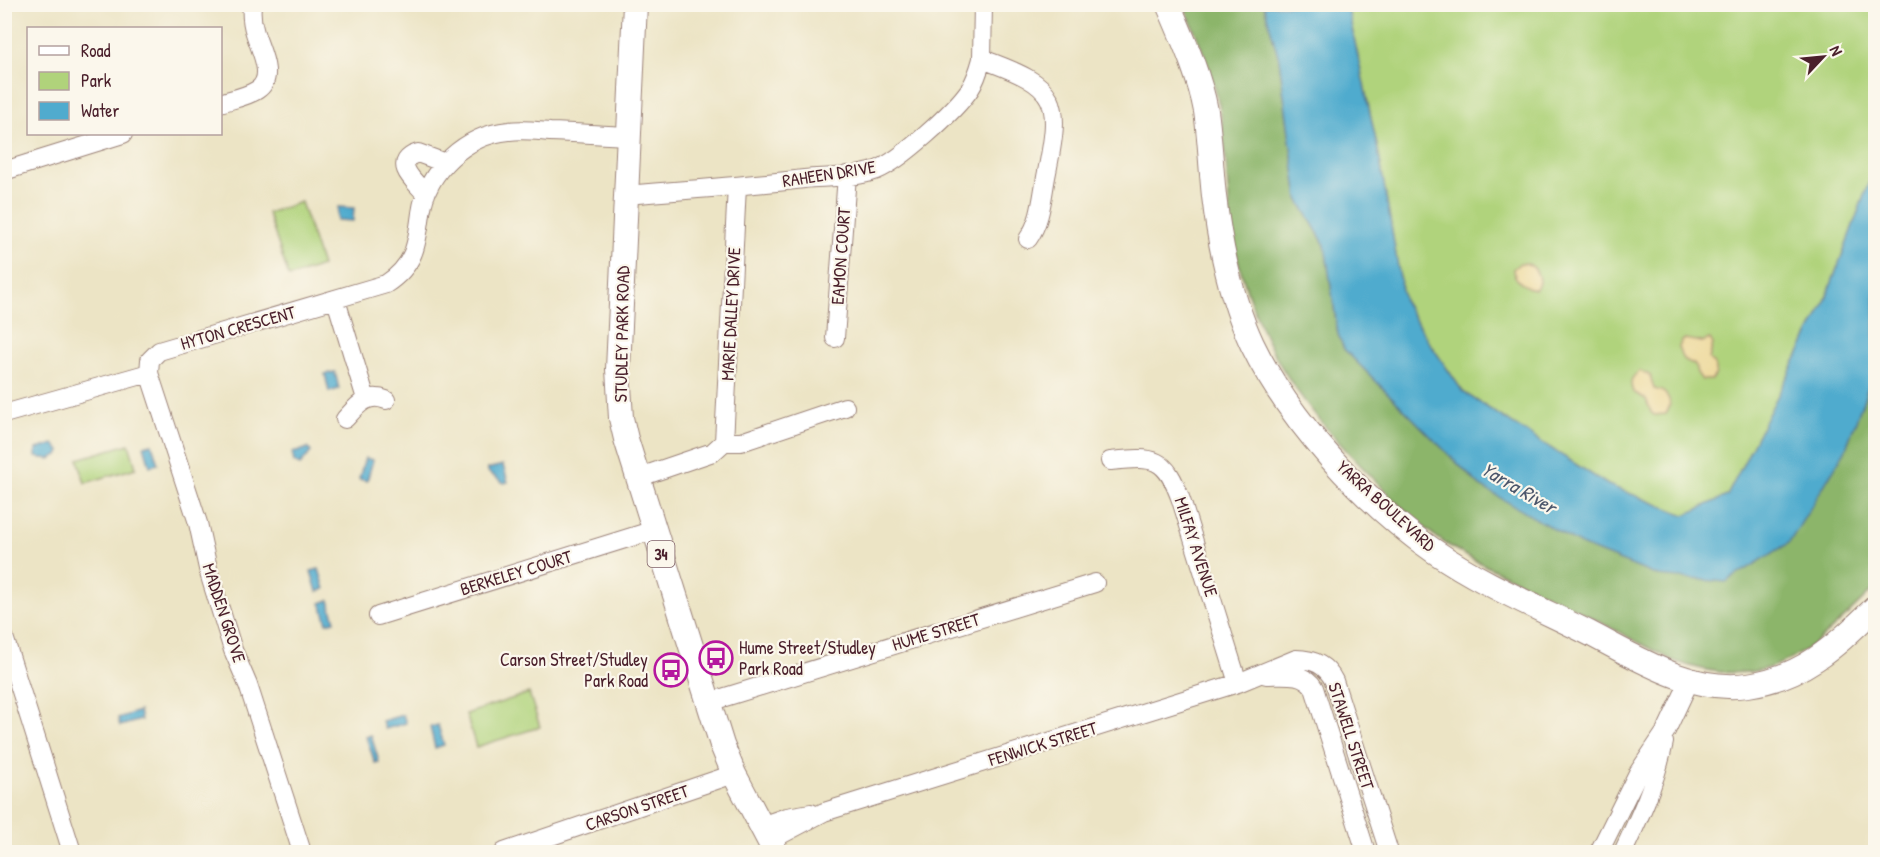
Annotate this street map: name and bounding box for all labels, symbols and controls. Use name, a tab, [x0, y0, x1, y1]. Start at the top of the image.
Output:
legend	[27, 27, 222, 135]
north arrow	[1793, 27, 1853, 87]
text: Road	[81, 38, 111, 63]
text: N	[1825, 42, 1848, 60]
text: Park	[81, 68, 112, 93]
text: Water	[81, 98, 119, 123]
street label: RAHEEN DRIVE	[781, 154, 877, 193]
street label: EAMON COURT	[825, 206, 856, 305]
street label: MARIE DALLEY DRIVE	[715, 246, 746, 381]
street label: STUDLEY PARK ROAD	[608, 265, 635, 402]
street label: HYTON CRESCENT	[177, 299, 299, 356]
street label: YARRA BOULEVARD	[1331, 454, 1442, 557]
water label: Yarra River	[1477, 455, 1563, 521]
street label: MILFAY AVENUE	[1169, 494, 1224, 600]
road number: 34	[648, 541, 674, 567]
street label: BERKELEY COURT	[457, 543, 575, 601]
street label: MADDEN GROVE	[197, 560, 252, 666]
street label: HUME STREET	[889, 606, 983, 657]
place label: Hume Street/Studley Park Road	[739, 635, 876, 681]
bus stop icon: Hume Street/Studley Park Road	[698, 640, 734, 676]
place label: Carson Street/Studley Park Road	[500, 647, 648, 693]
bus stop icon: Carson Street/Studley Park Road	[653, 652, 689, 688]
street label: STAWELL STREET	[1322, 679, 1381, 793]
street label: FENWICK STREET	[985, 715, 1101, 772]
street label: CARSON STREET	[582, 778, 693, 837]

